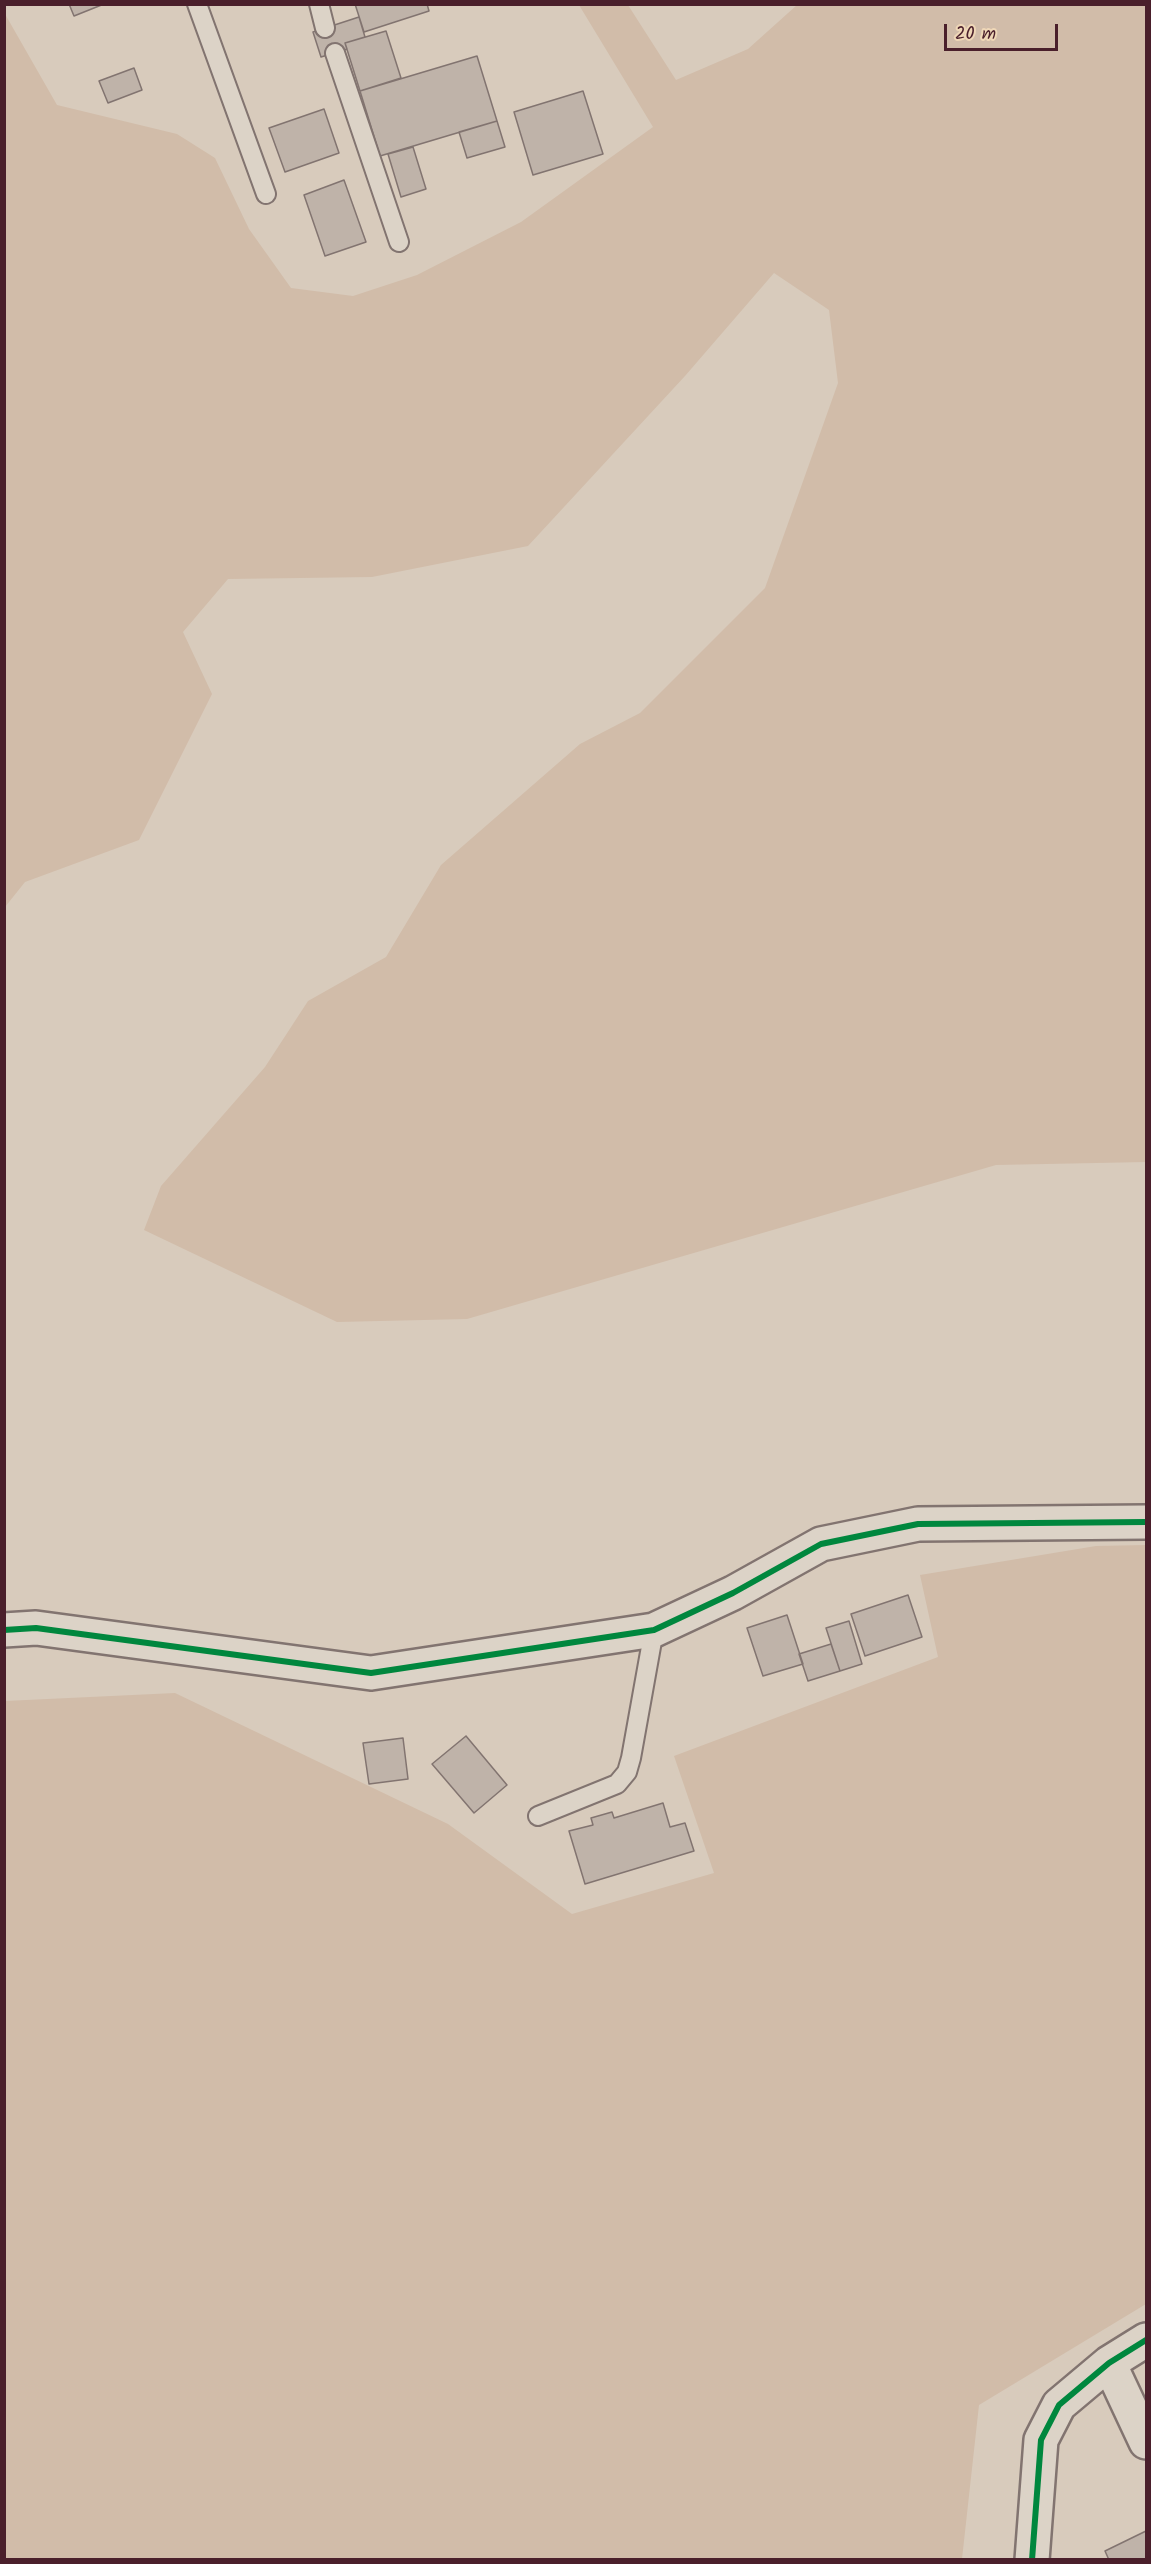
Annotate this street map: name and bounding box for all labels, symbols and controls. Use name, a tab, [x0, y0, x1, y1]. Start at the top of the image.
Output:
scale bar	[947, 12, 1061, 50]
text: 20 m	[955, 20, 996, 49]

